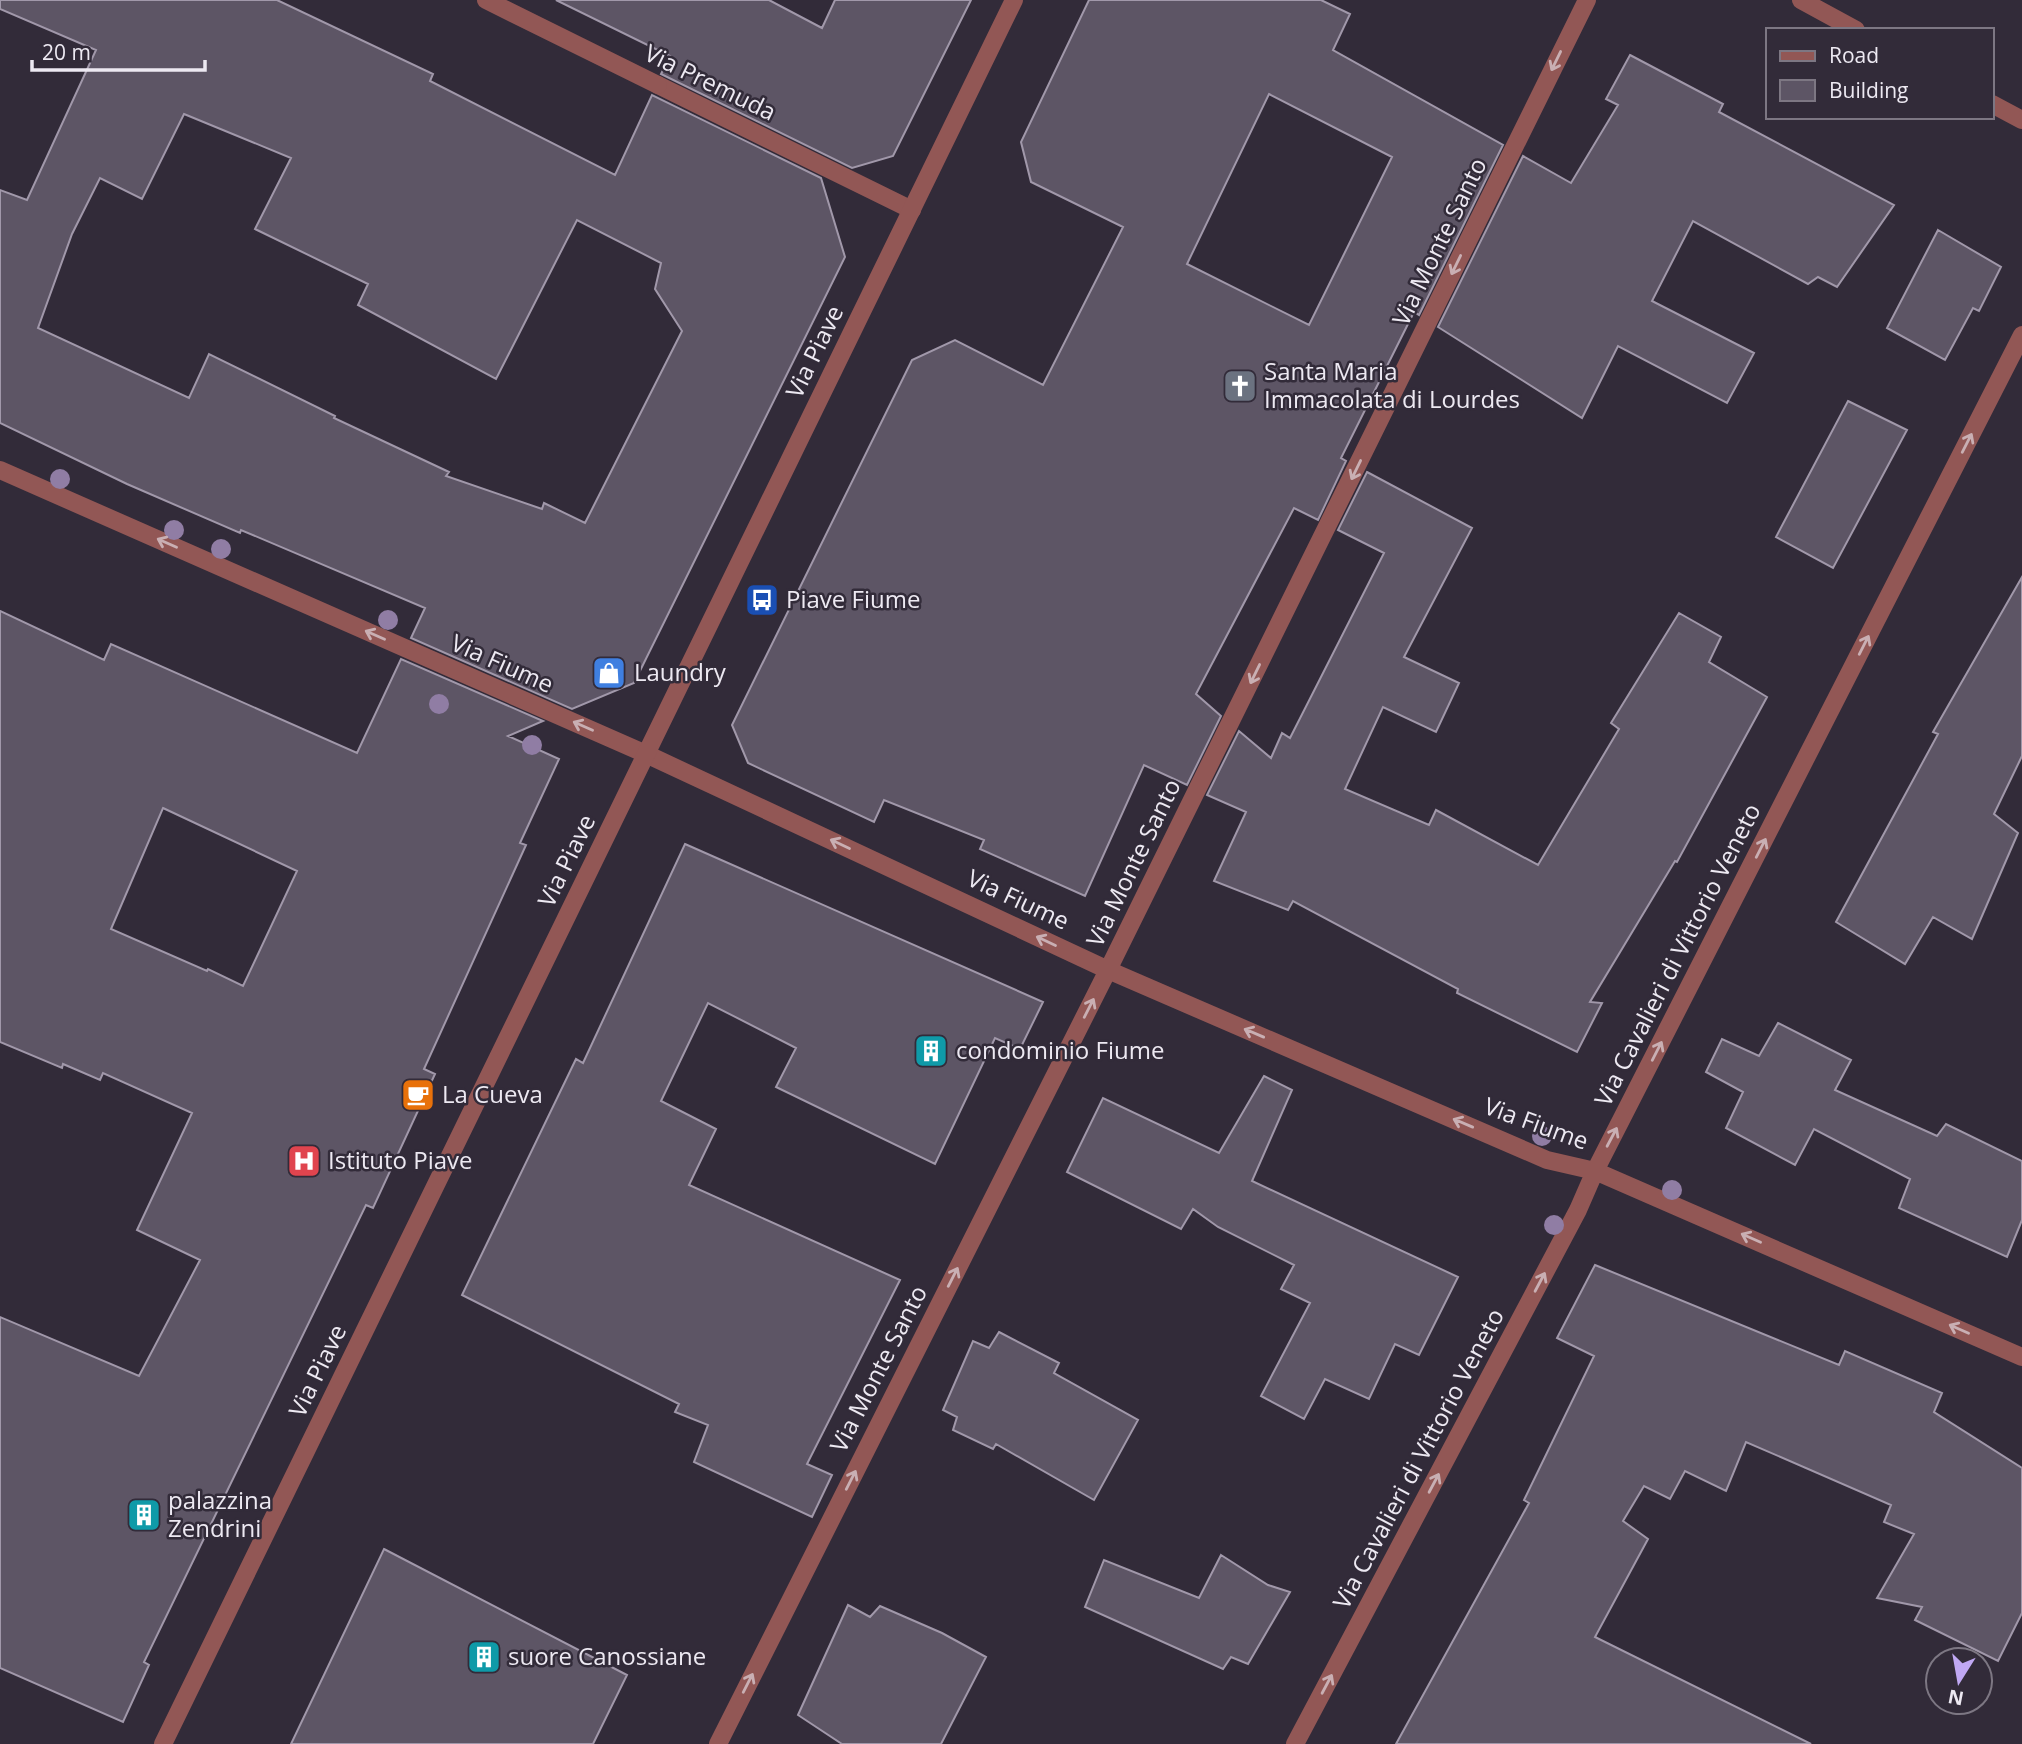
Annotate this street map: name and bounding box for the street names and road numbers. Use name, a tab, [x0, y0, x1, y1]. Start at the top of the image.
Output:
street label: Via Premuda	[639, 36, 782, 128]
street label: Via Monte Santo	[1384, 152, 1494, 331]
street label: Via Piave	[777, 300, 850, 403]
street label: Via Fiume	[446, 625, 559, 700]
street label: Via Monte Santo	[1078, 773, 1188, 952]
street label: Via Cavalieri di Vittorio Veneto	[1586, 797, 1768, 1111]
street label: Via Piave	[529, 809, 602, 912]
street label: Via Fiume	[962, 861, 1075, 937]
street label: Via Fiume	[1480, 1088, 1593, 1157]
street label: Via Monte Santo	[821, 1279, 934, 1457]
street label: Via Cavalieri di Vittorio Veneto	[1324, 1302, 1511, 1614]
street label: Via Piave	[280, 1319, 353, 1422]

